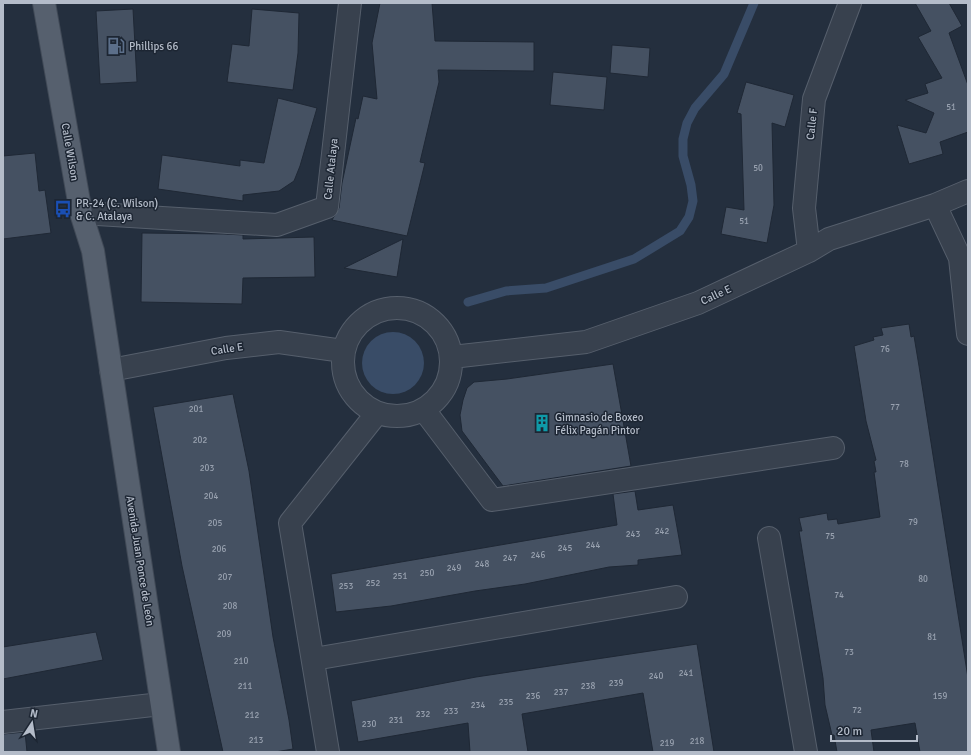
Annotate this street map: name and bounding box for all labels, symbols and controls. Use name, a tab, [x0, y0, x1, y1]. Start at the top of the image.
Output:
fuel station icon: Phillips 66	[106, 36, 126, 56]
place label: Phillips 66	[129, 40, 178, 53]
house number: 51	[946, 102, 956, 113]
street label: Calle F	[804, 107, 820, 141]
street label: Calle Wilson	[59, 122, 81, 182]
street label: Calle Atalaya	[321, 137, 341, 200]
house number: 50	[753, 163, 763, 174]
place label: PR-24 (C. Wilson) & C. Atalaya	[76, 197, 158, 223]
bus stop icon: PR-24 (C. Wilson) & C. Atalaya	[53, 199, 73, 219]
house number: 51	[739, 216, 749, 227]
street label: Calle E	[699, 282, 733, 308]
street label: Calle E	[210, 340, 244, 358]
house number: 76	[880, 344, 890, 355]
house number: 77	[890, 402, 900, 413]
house number: 201	[189, 404, 203, 415]
place label: Gimnasio de Boxeo Félix Pagán Pintor	[555, 411, 644, 437]
building icon: Gimnasio de Boxeo Félix Pagán Pintor	[532, 413, 552, 433]
house number: 202	[193, 435, 207, 446]
house number: 78	[899, 459, 909, 470]
house number: 203	[200, 463, 214, 474]
house number: 204	[204, 491, 218, 502]
street label: Avenida Juan Ponce de León	[123, 495, 157, 627]
house number: 79	[908, 517, 918, 528]
house number: 205	[208, 518, 222, 529]
house number: 242	[655, 526, 669, 537]
house number: 243	[626, 529, 640, 540]
house number: 75	[825, 531, 835, 542]
house number: 244	[586, 540, 600, 551]
house number: 245	[558, 543, 572, 554]
house number: 206	[212, 544, 226, 555]
house number: 246	[531, 550, 545, 561]
house number: 247	[503, 553, 517, 564]
house number: 248	[475, 559, 489, 570]
house number: 249	[447, 563, 461, 574]
house number: 250	[420, 568, 434, 579]
house number: 251	[393, 571, 407, 582]
house number: 207	[218, 572, 232, 583]
house number: 80	[918, 574, 928, 585]
house number: 252	[366, 578, 380, 589]
house number: 253	[339, 581, 353, 592]
house number: 74	[834, 590, 844, 601]
house number: 208	[223, 601, 237, 612]
house number: 209	[217, 629, 231, 640]
house number: 81	[927, 632, 937, 643]
house number: 73	[844, 647, 854, 658]
house number: 210	[234, 656, 248, 667]
house number: 241	[679, 668, 693, 679]
house number: 240	[649, 671, 663, 682]
house number: 239	[609, 678, 623, 689]
house number: 211	[238, 681, 252, 692]
house number: 238	[581, 681, 595, 692]
house number: 237	[554, 687, 568, 698]
house number: 236	[526, 691, 540, 702]
house number: 159	[933, 691, 947, 702]
house number: 235	[499, 697, 513, 708]
house number: 234	[471, 700, 485, 711]
north arrow	[12, 703, 52, 743]
house number: 72	[852, 705, 862, 716]
house number: 233	[444, 706, 458, 717]
text: N	[29, 707, 39, 721]
house number: 232	[416, 709, 430, 720]
house number: 212	[245, 710, 259, 721]
house number: 231	[389, 715, 403, 726]
scale bar	[831, 717, 917, 743]
house number: 230	[362, 719, 376, 730]
text: 20 m	[837, 724, 862, 739]
house number: 213	[249, 735, 263, 746]
house number: 218	[690, 736, 704, 747]
house number: 219	[660, 738, 674, 749]

